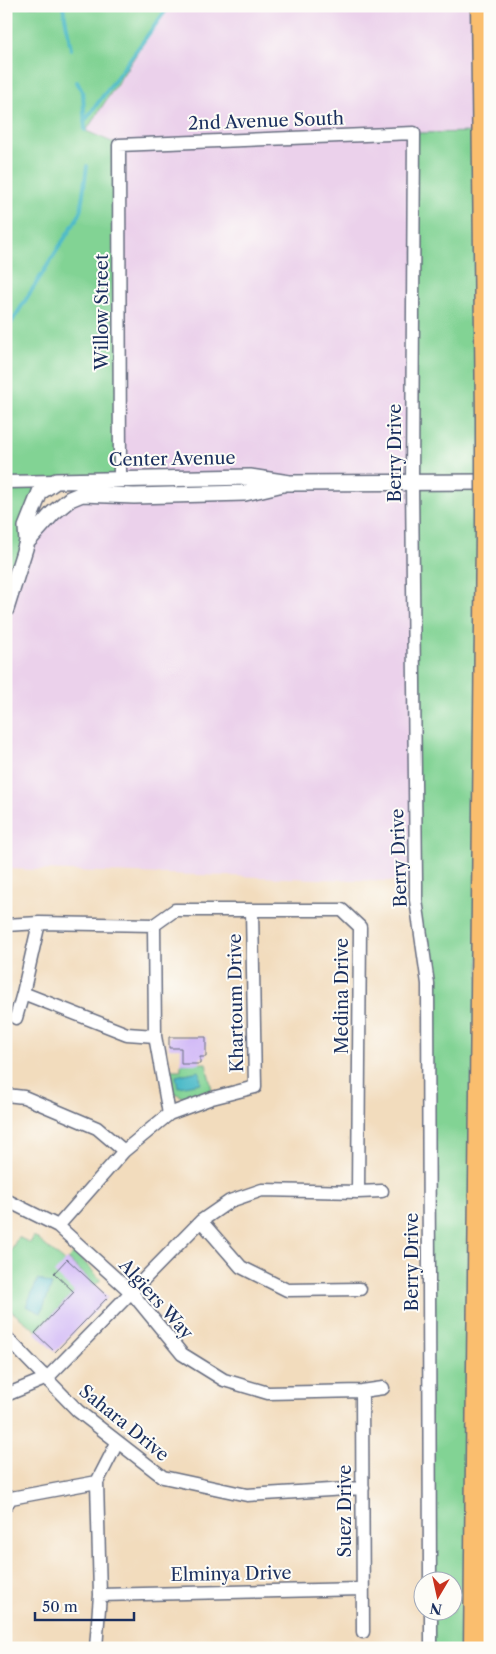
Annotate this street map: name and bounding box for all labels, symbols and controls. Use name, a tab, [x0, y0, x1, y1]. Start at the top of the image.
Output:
street label: 2nd Avenue South	[188, 107, 344, 135]
street label: Willow Street	[91, 253, 113, 371]
street label: Berry Drive	[384, 404, 406, 502]
street label: Center Avenue	[108, 447, 236, 471]
street label: Berry Drive	[386, 808, 412, 908]
street label: Khartoum Drive	[224, 933, 248, 1073]
street label: Medina Drive	[331, 938, 353, 1054]
street label: Berry Drive	[401, 1213, 423, 1311]
street label: Algiers Way	[114, 1254, 198, 1344]
street label: Sahara Drive	[75, 1380, 173, 1466]
street label: Suez Drive	[334, 1465, 356, 1557]
street label: Elminya Drive	[170, 1562, 292, 1586]
north arrow	[414, 1572, 464, 1622]
scale bar	[35, 1589, 134, 1621]
text: 50 m	[42, 1597, 78, 1616]
text: N	[429, 1599, 443, 1619]

